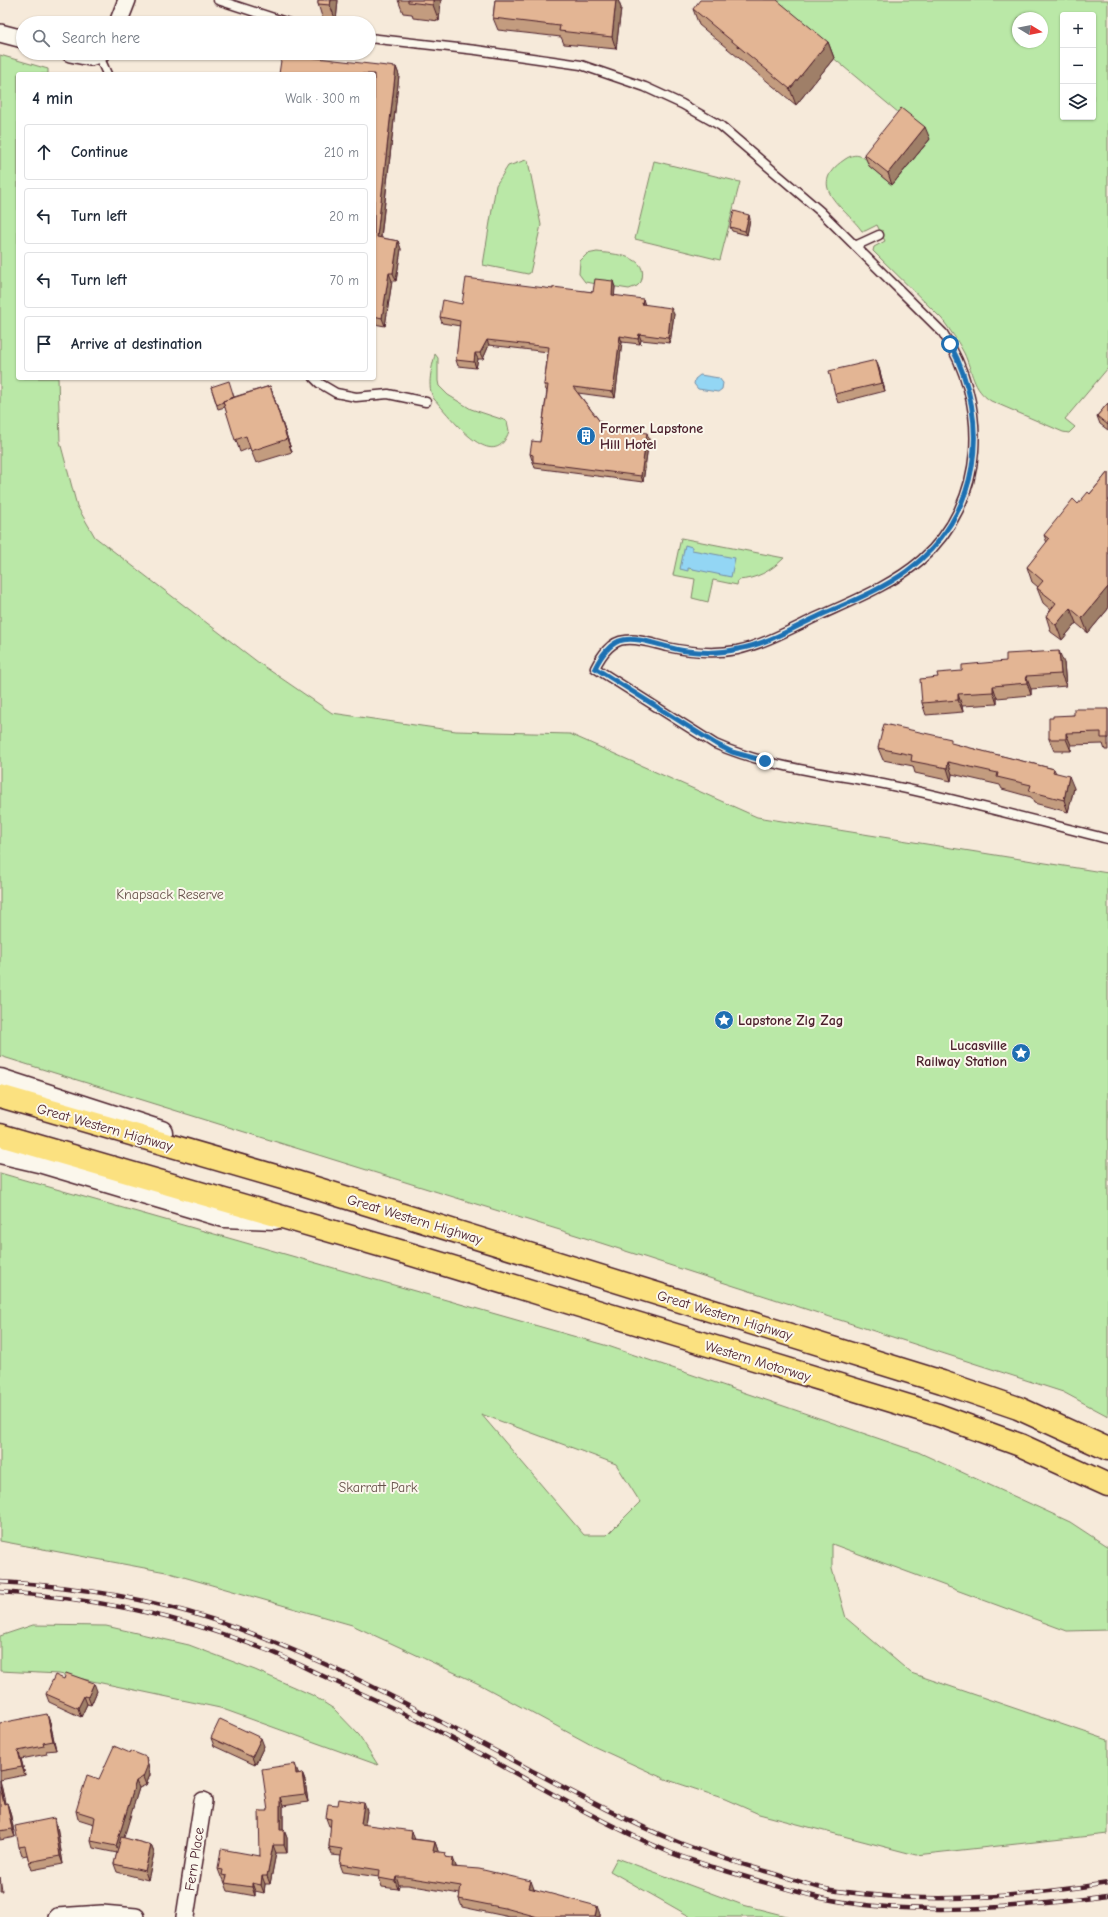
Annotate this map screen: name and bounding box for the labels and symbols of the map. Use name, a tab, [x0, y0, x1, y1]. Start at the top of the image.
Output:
north arrow	[1012, 12, 1048, 48]
route start	[941, 335, 959, 353]
place label: Former Lapstone Hill Hotel	[600, 420, 703, 453]
building icon: Former Lapstone Hill Hotel	[575, 425, 597, 447]
route end	[756, 752, 774, 770]
park label: Knapsack Reserve	[116, 886, 224, 903]
place icon: Lapstone Zig Zag	[713, 1009, 735, 1031]
place label: Lapstone Zig Zag	[738, 1012, 843, 1029]
place label: Lucasville Railway Station	[916, 1037, 1007, 1070]
place icon: Lucasville Railway Station	[1010, 1042, 1032, 1064]
street label: Great Western Highway	[35, 1100, 176, 1155]
street label: Great Western Highway	[345, 1191, 485, 1248]
street label: Great Western Highway	[655, 1287, 795, 1344]
street label: Western Motorway	[703, 1337, 814, 1386]
park label: Skarratt Park	[338, 1479, 418, 1496]
street label: Fern Place	[181, 1826, 208, 1892]

